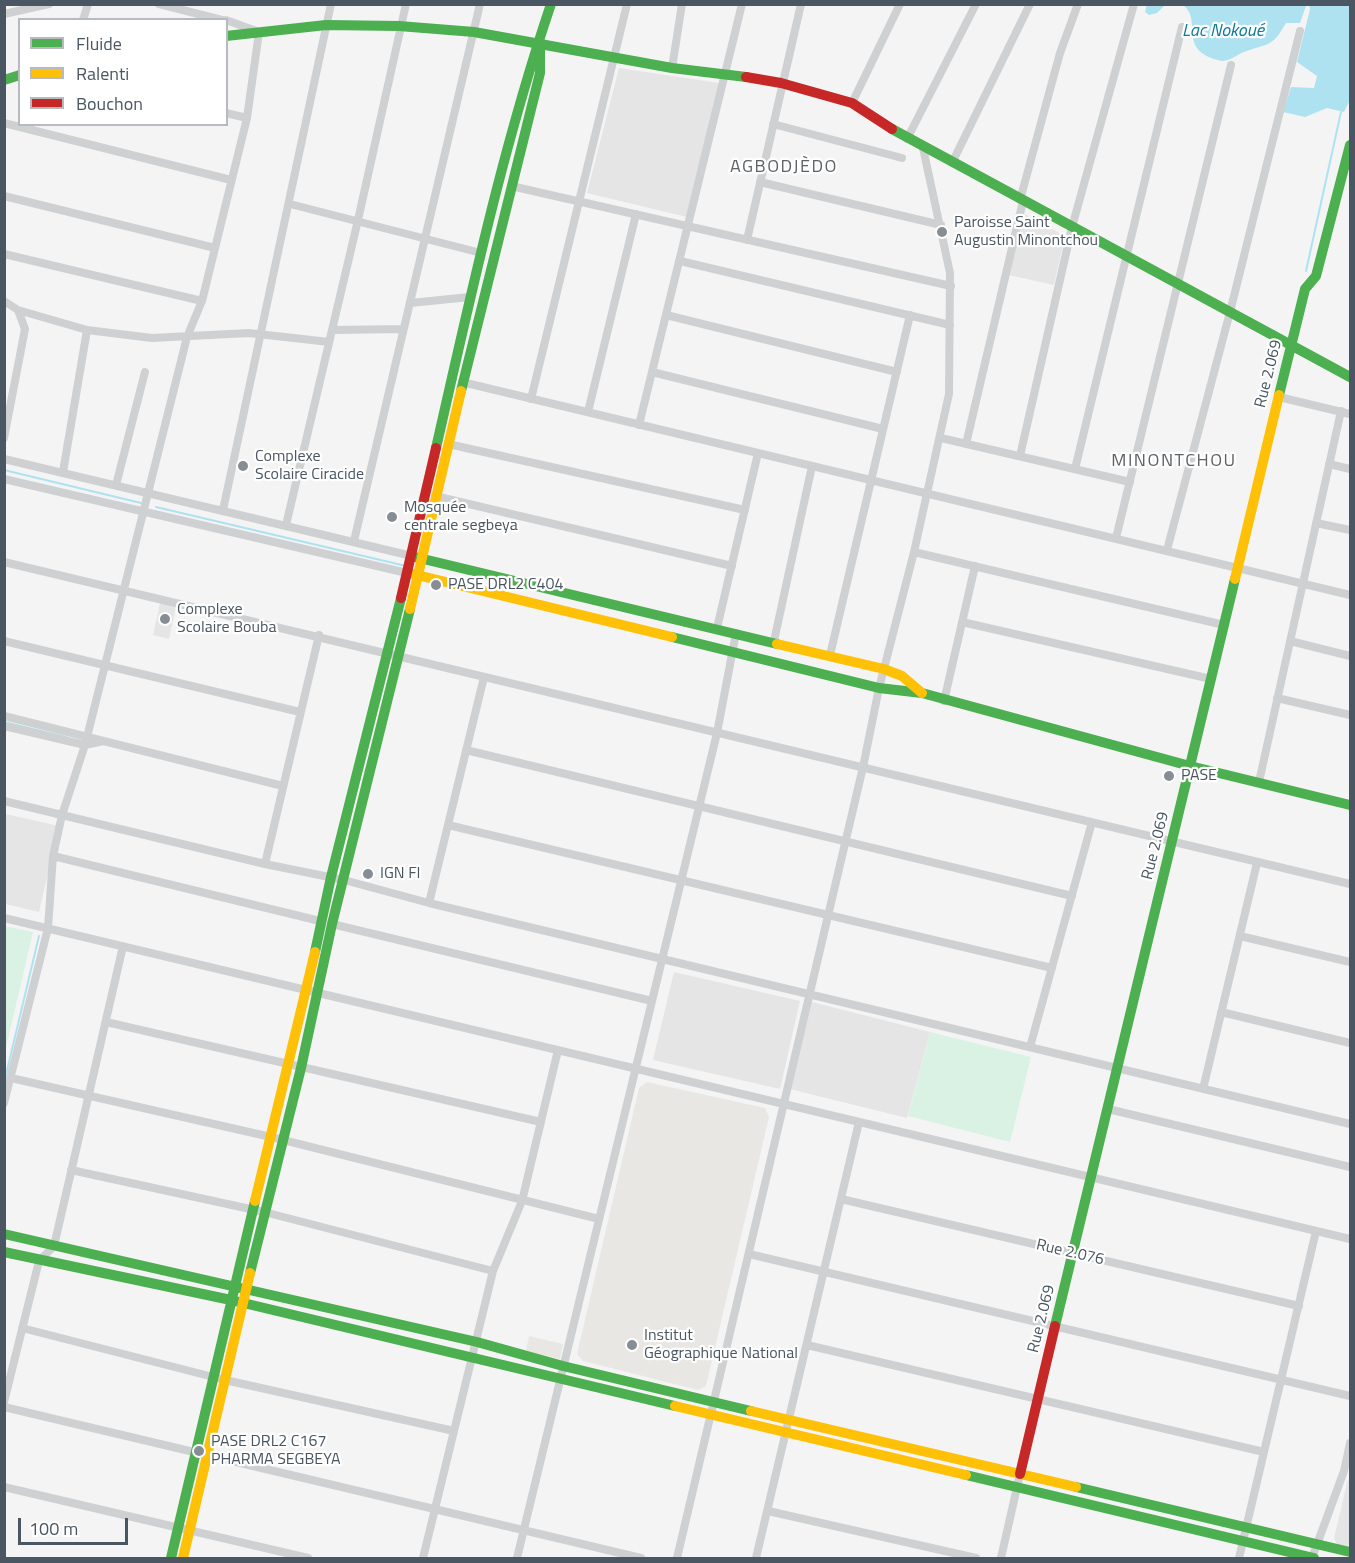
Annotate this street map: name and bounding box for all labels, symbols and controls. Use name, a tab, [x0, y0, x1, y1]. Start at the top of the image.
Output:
legend	[18, 18, 228, 126]
water label: Lac Nokoué	[1182, 21, 1264, 43]
text: Fluide	[76, 30, 122, 57]
text: Ralenti	[76, 60, 129, 87]
text: Bouchon	[76, 90, 143, 117]
district label: AGBODJÈDO	[730, 157, 838, 179]
place label: Paroisse Saint Augustin Minontchou	[954, 213, 1098, 251]
marker: Paroisse Saint Augustin Minontchou	[935, 225, 949, 239]
street label: Rue 2.069	[1251, 338, 1287, 410]
place label: Complexe Scolaire Ciracide	[255, 447, 364, 485]
district label: MINONTCHOU	[1111, 451, 1237, 473]
marker: Complexe Scolaire Ciracide	[236, 459, 250, 473]
place label: Mosquée centrale segbeya	[404, 498, 518, 536]
marker: Mosquée centrale segbeya	[385, 510, 399, 524]
place label: PASE DRL2 C404	[448, 575, 563, 595]
marker: PASE DRL2 C404	[429, 578, 443, 592]
place label: Complexe Scolaire Bouba	[177, 600, 276, 638]
marker: Complexe Scolaire Bouba	[158, 612, 172, 626]
place label: PASE	[1181, 766, 1217, 786]
marker: PASE	[1162, 769, 1176, 783]
street label: Rue 2.069	[1138, 810, 1174, 882]
place label: IGN FI	[380, 864, 420, 884]
marker: IGN FI	[361, 867, 375, 881]
street label: Rue 2.076	[1034, 1236, 1106, 1270]
street label: Rue 2.069	[1024, 1283, 1060, 1355]
place label: Institut Géographique National	[644, 1326, 798, 1364]
marker: Institut Géographique National	[625, 1338, 639, 1352]
place label: PASE DRL2 C167 PHARMA SEGBEYA	[211, 1432, 341, 1470]
marker: PASE DRL2 C167 PHARMA SEGBEYA	[192, 1444, 206, 1458]
scale bar	[21, 1506, 130, 1544]
text: 100 m	[29, 1515, 78, 1542]

